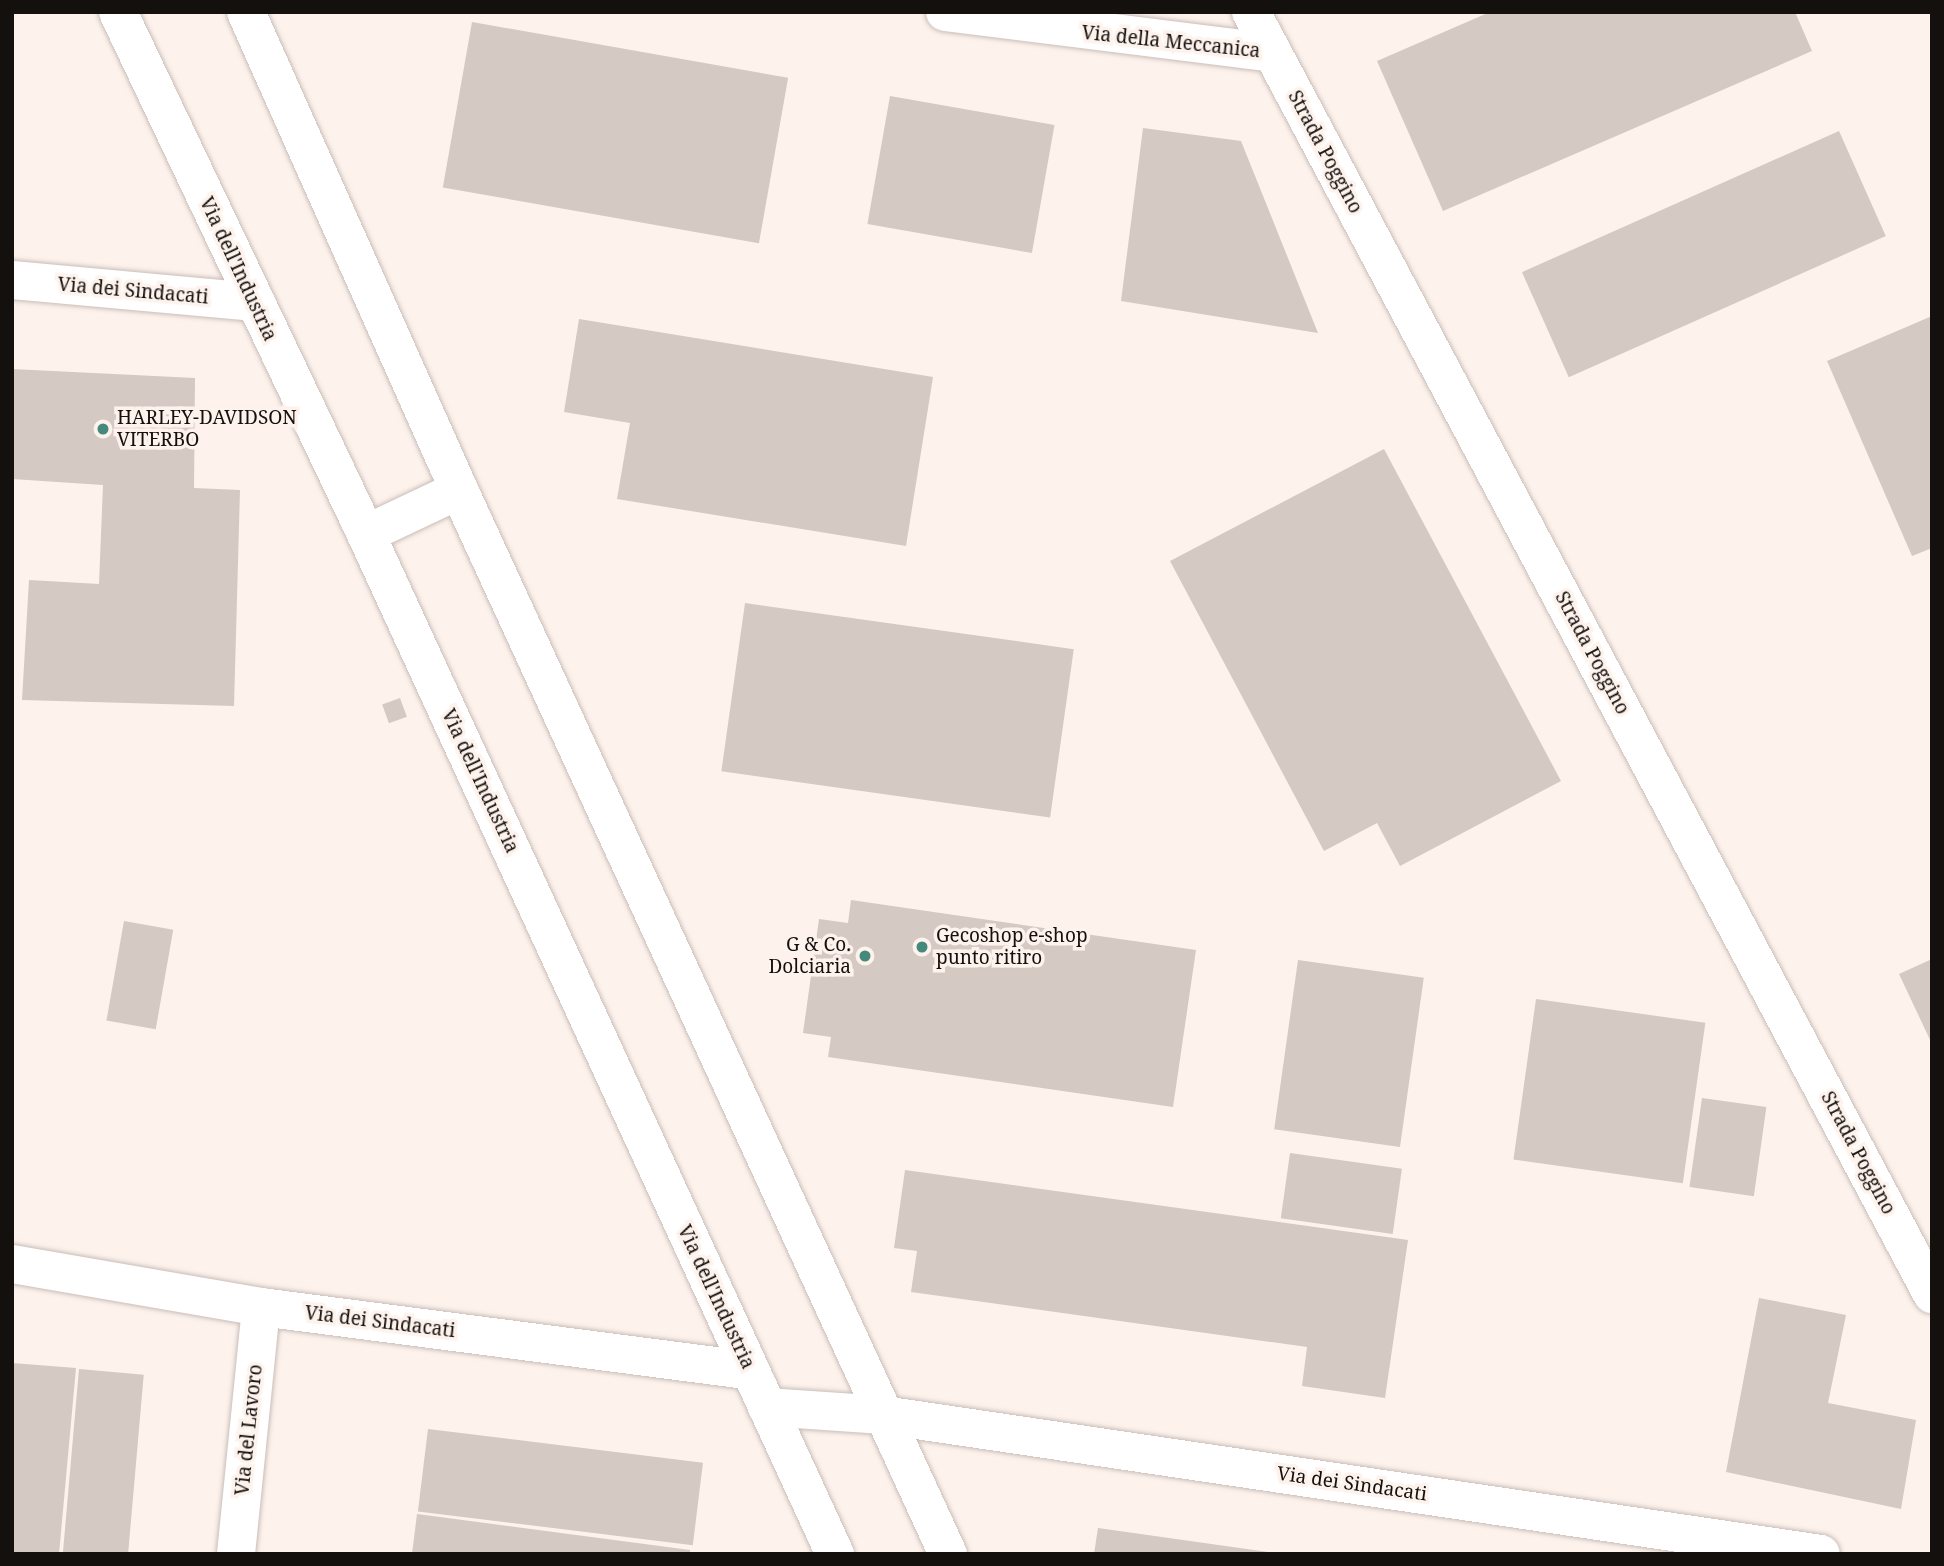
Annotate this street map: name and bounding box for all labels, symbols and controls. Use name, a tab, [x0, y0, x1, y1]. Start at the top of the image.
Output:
street label: Via della Meccanica	[1081, 21, 1261, 63]
street label: Strada Poggino	[1283, 87, 1367, 217]
street label: Via dell'Industria	[195, 193, 281, 345]
street label: Via dei Sindacati	[57, 273, 209, 309]
place label: HARLEY-DAVIDSON VITERBO	[117, 407, 297, 451]
marker: HARLEY-DAVIDSON VITERBO	[95, 421, 111, 437]
street label: Strada Poggino	[1550, 588, 1634, 718]
street label: Via dell'Industria	[437, 705, 523, 857]
place label: Gecoshop e-shop punto ritiro	[936, 925, 1088, 969]
place label: G & Co. Dolciaria	[768, 934, 851, 978]
marker: Gecoshop e-shop punto ritiro	[914, 939, 930, 955]
marker: G & Co. Dolciaria	[857, 948, 873, 964]
street label: Strada Poggino	[1816, 1088, 1900, 1218]
street label: Via dell'Industria	[673, 1221, 759, 1373]
street label: Via dei Sindacati	[304, 1301, 456, 1343]
street label: Via del Lavoro	[231, 1363, 267, 1497]
street label: Via dei Sindacati	[1276, 1462, 1428, 1506]

